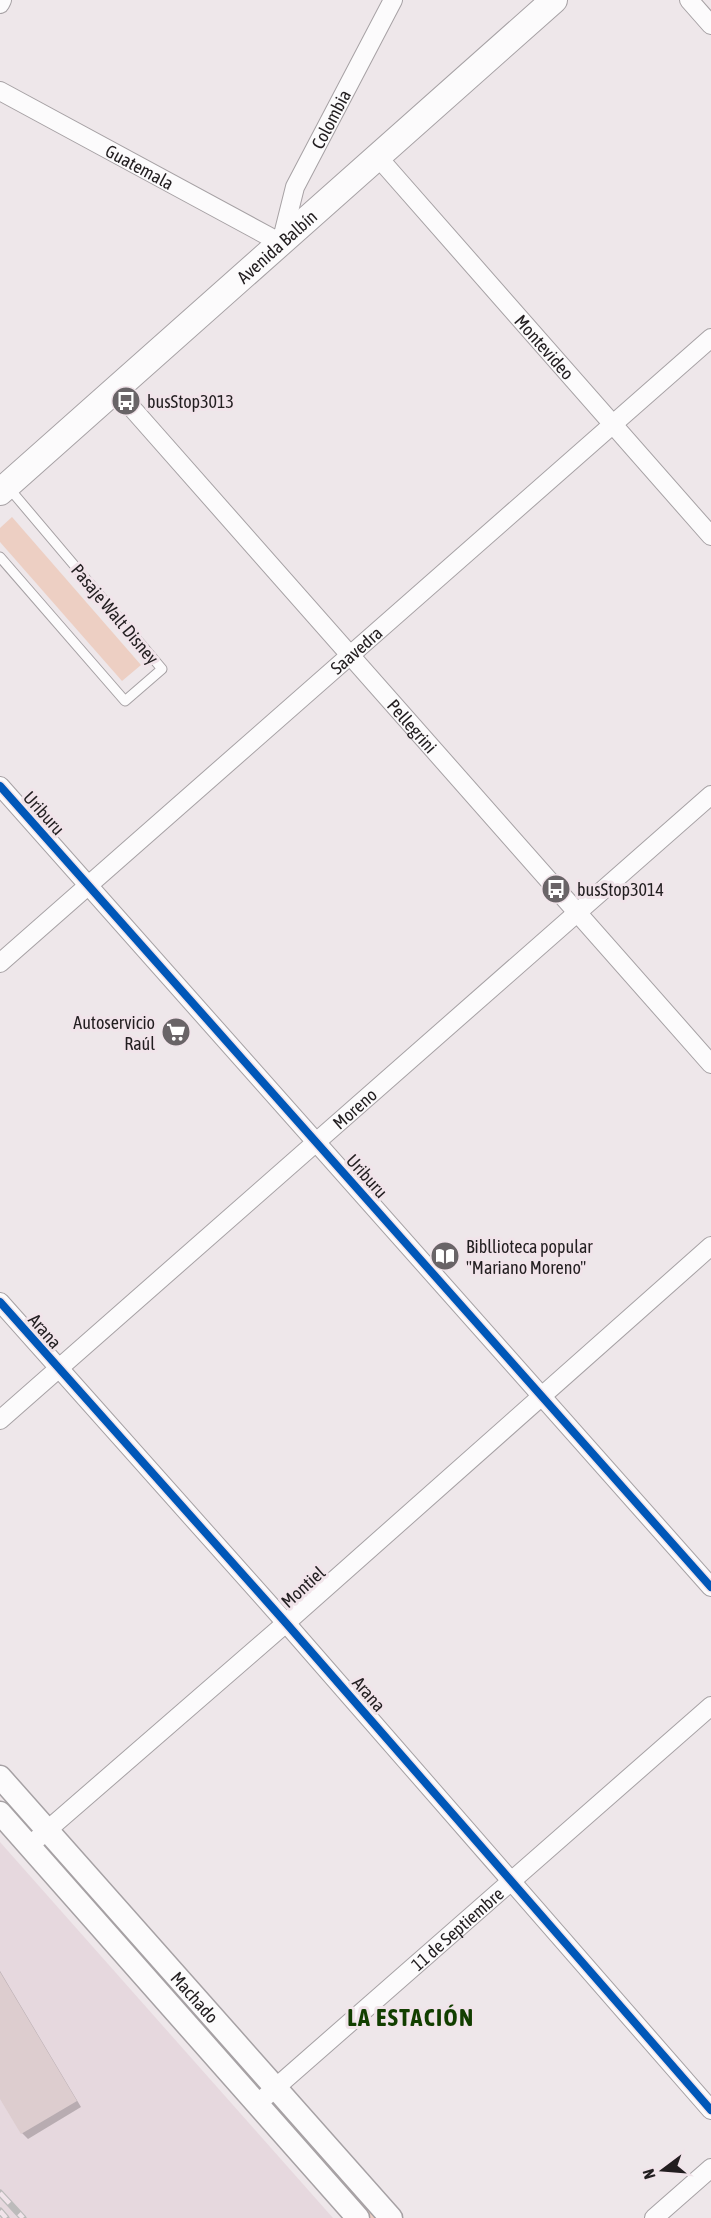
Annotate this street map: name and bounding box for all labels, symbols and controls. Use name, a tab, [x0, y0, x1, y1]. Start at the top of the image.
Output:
street label: Colombia	[307, 86, 355, 152]
street label: Guatemala	[102, 140, 178, 194]
street label: Avenida Balbín	[232, 205, 321, 287]
street label: Montevideo	[511, 310, 579, 383]
bus stop icon: busStop3013	[110, 385, 142, 417]
place label: busStop3013	[147, 391, 234, 412]
street label: Pasaje Walt Disney	[67, 560, 163, 668]
street label: Saavedra	[326, 622, 386, 678]
street label: Pellegrini	[383, 695, 442, 757]
street label: Uriburu	[19, 787, 69, 839]
bus stop icon: busStop3014	[540, 873, 572, 905]
place label: busStop3014	[577, 879, 664, 900]
place label: Autoservicio Raúl	[73, 1012, 155, 1054]
supermarket icon: Autoservicio Raúl	[160, 1016, 192, 1048]
street label: Moreno	[328, 1084, 381, 1133]
street label: Uriburu	[342, 1150, 392, 1202]
place label: Bibllioteca popular "Mariano Moreno"	[466, 1236, 593, 1278]
library icon: Bibllioteca popular "Mariano Moreno"	[429, 1240, 461, 1272]
street label: Arana	[24, 1309, 66, 1353]
street label: Montiel	[277, 1562, 329, 1612]
street label: Arana	[348, 1672, 390, 1716]
street label: 11 de Septiembre	[407, 1883, 507, 1975]
street label: Machado	[167, 1967, 223, 2027]
district label: LA ESTACIÓN	[347, 2004, 475, 2031]
north arrow	[633, 2140, 693, 2200]
text: N	[639, 2167, 659, 2181]

